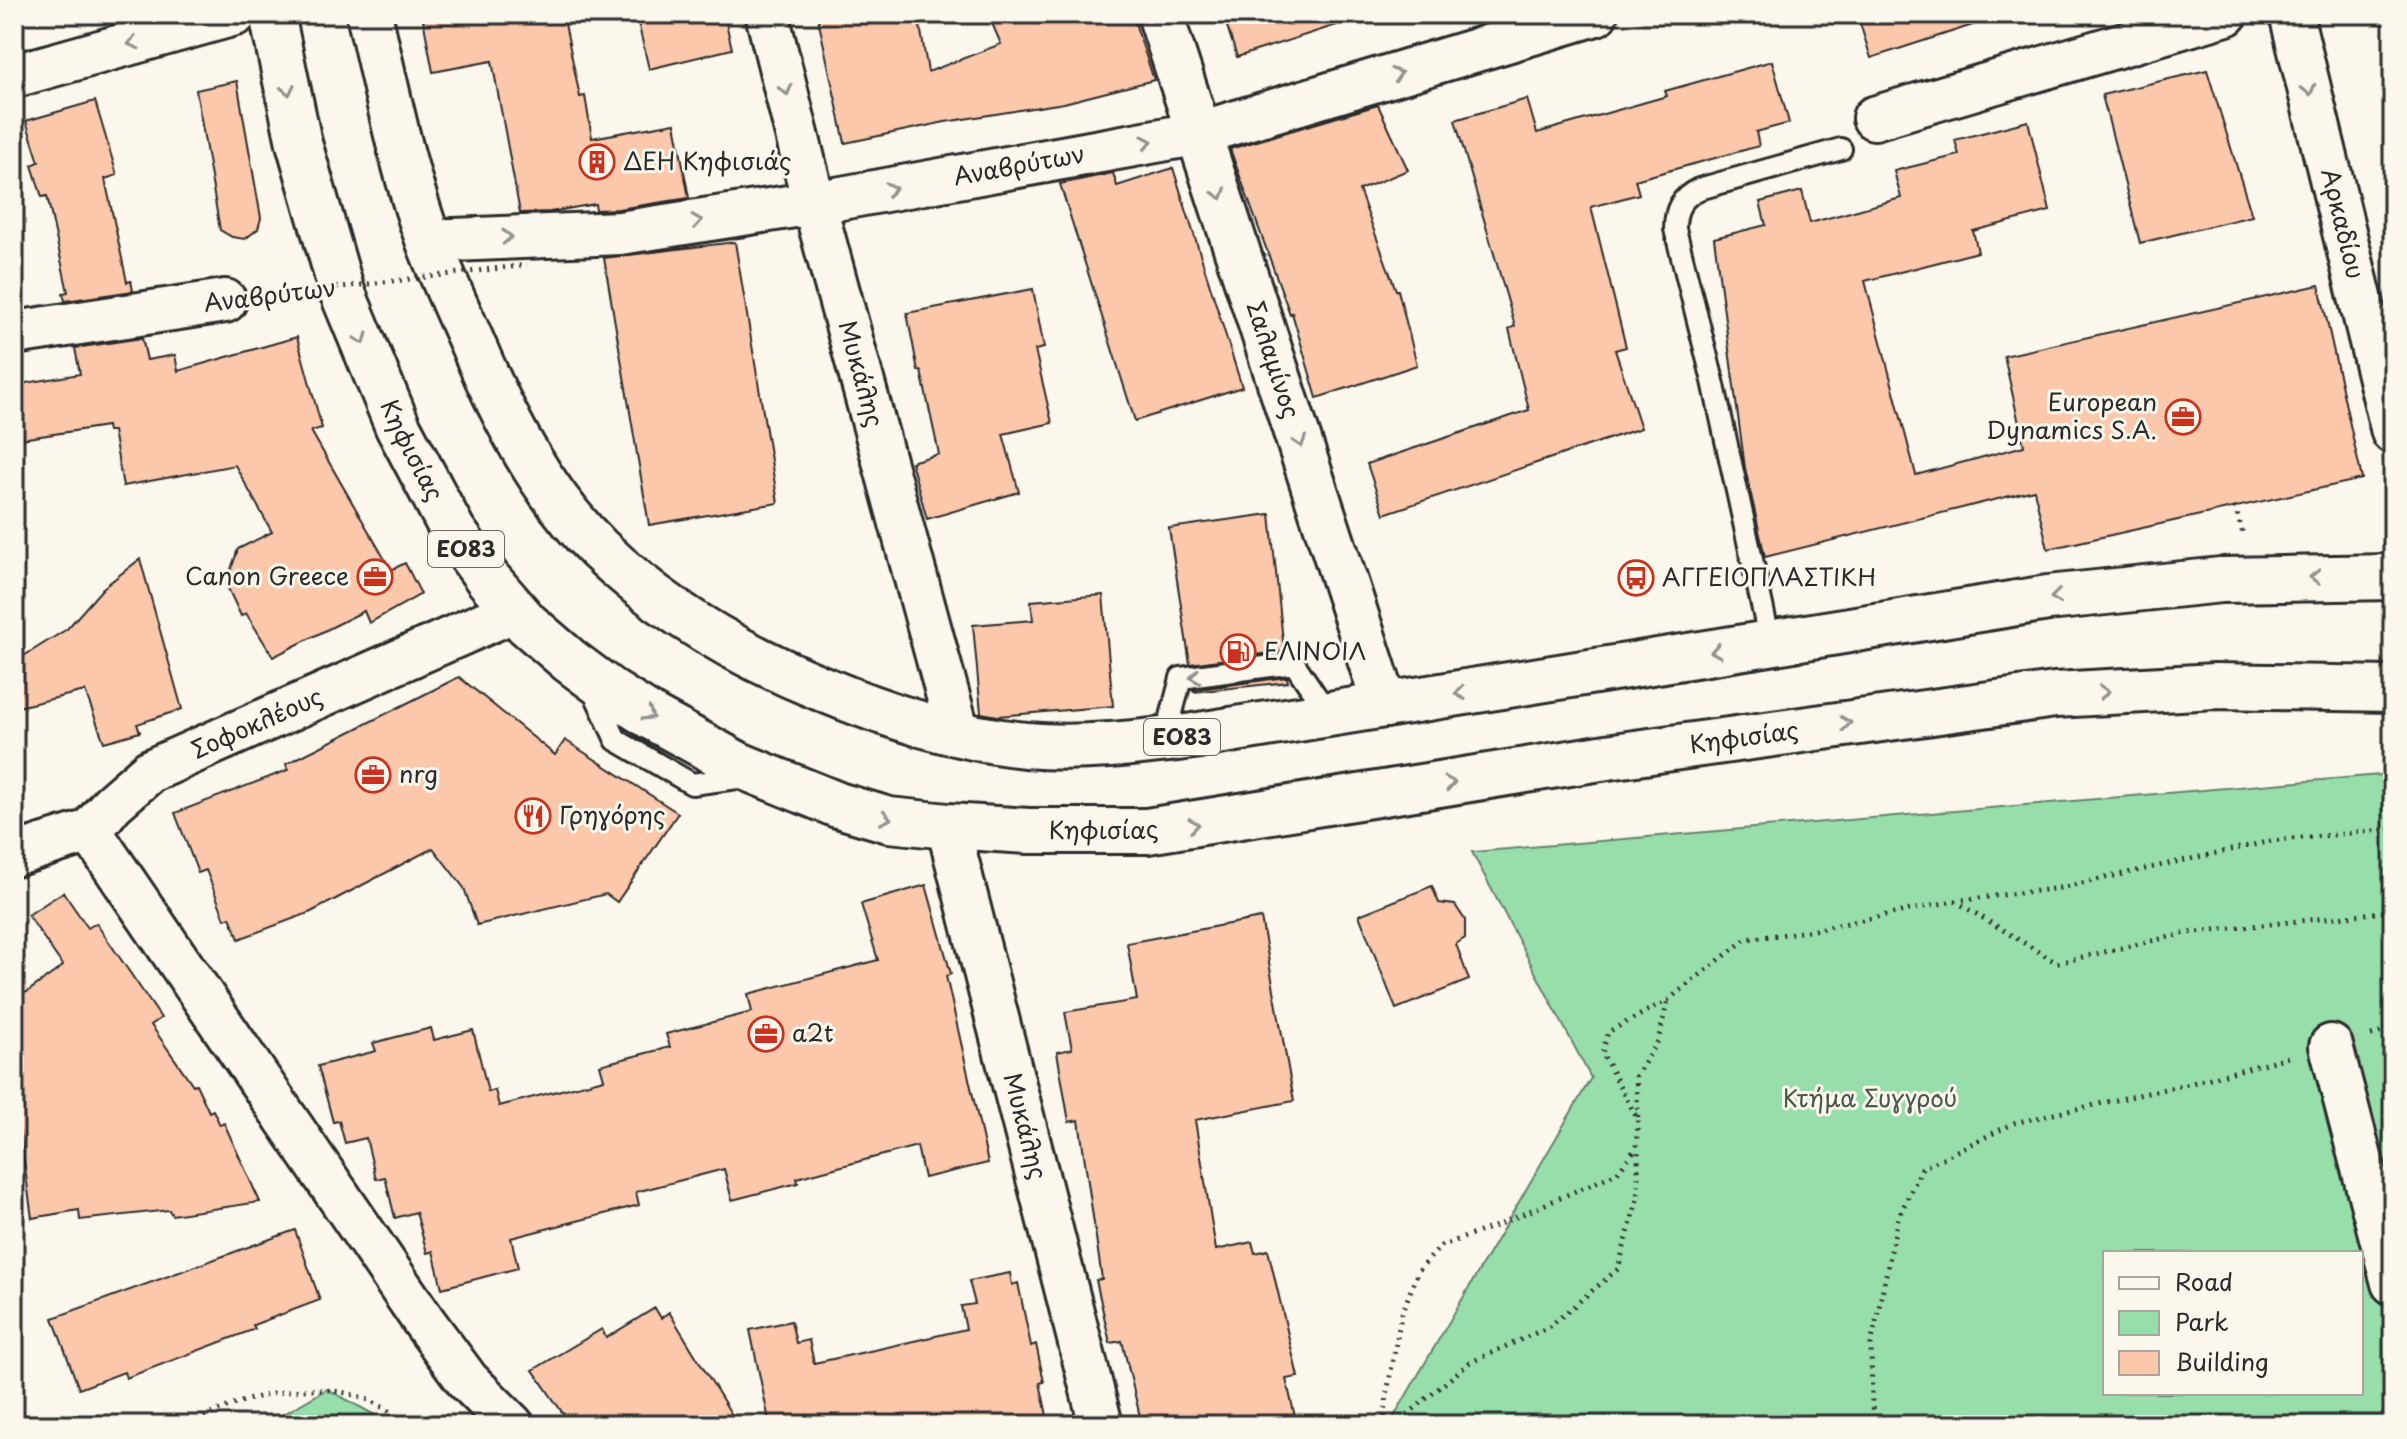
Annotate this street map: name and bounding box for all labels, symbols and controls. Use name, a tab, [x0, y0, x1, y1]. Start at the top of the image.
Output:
one-way arrow	[126, 33, 140, 50]
one-way arrow	[1390, 67, 1404, 83]
one-way arrow	[776, 82, 793, 96]
one-way arrow	[2300, 82, 2317, 96]
one-way arrow	[279, 83, 296, 97]
street label: Αναβρύτων	[950, 134, 1087, 193]
one-way arrow	[1140, 135, 1153, 152]
place label: ΔΕΗ Κηφισιάς	[623, 142, 791, 178]
building icon: ΔΕΗ Κηφισιάς	[578, 143, 616, 181]
street label: Αρκαδίου	[2313, 164, 2375, 282]
one-way arrow	[884, 182, 898, 199]
one-way arrow	[1211, 187, 1227, 201]
one-way arrow	[690, 213, 704, 230]
one-way arrow	[501, 229, 514, 246]
street label: Αναβρύτων	[202, 268, 338, 320]
street label: Σαλαμίνος	[1239, 296, 1311, 423]
street label: Μυκάλης	[831, 316, 894, 431]
one-way arrow	[352, 331, 368, 345]
place label: European Dynamics S.A.	[1986, 383, 2157, 447]
street label: Κηφισίας	[373, 394, 454, 507]
office icon: European Dynamics S.A.	[2164, 398, 2202, 436]
one-way arrow	[1291, 435, 1307, 448]
road number: ΕΟ83	[428, 531, 504, 567]
place label: Canon Greece	[185, 557, 349, 593]
office icon: Canon Greece	[356, 558, 394, 596]
place label: ΑΓΓΕΙΟΠΛΑΣΤΙΚΗ	[1662, 558, 1876, 594]
bus stop icon: ΑΓΓΕΙΟΠΛΑΣΤΙΚΗ	[1617, 559, 1655, 597]
one-way arrow	[2308, 568, 2321, 586]
one-way arrow	[2049, 588, 2063, 605]
place label: ΕΛΙΝΟΙΛ	[1264, 632, 1366, 668]
fuel station icon: ΕΛΙΝΟΙΛ	[1219, 633, 1257, 671]
one-way arrow	[1709, 641, 1723, 658]
one-way arrow	[1188, 668, 1201, 685]
street label: Σοφοκλέους	[185, 677, 328, 767]
one-way arrow	[1453, 683, 1466, 700]
one-way arrow	[2098, 684, 2111, 701]
one-way arrow	[640, 706, 655, 721]
street label: Κηφισίας	[1687, 711, 1801, 761]
one-way arrow	[1839, 715, 1853, 732]
road number: ΕΟ83	[1144, 719, 1220, 755]
place label: nrg	[399, 755, 438, 791]
office icon: nrg	[354, 756, 392, 794]
one-way arrow	[1444, 775, 1457, 792]
place label: Γρηγόρης	[559, 796, 666, 832]
restaurant icon: Γρηγόρης	[514, 797, 552, 835]
one-way arrow	[880, 809, 893, 826]
street label: Κηφισίας	[1049, 809, 1161, 847]
one-way arrow	[1188, 816, 1201, 833]
place label: a2t	[792, 1014, 834, 1050]
office icon: a2t	[747, 1015, 785, 1053]
street label: Μυκάλης	[996, 1069, 1058, 1183]
park label: Κτήμα Συγγρού	[1783, 1079, 1957, 1115]
legend	[2103, 1251, 2363, 1395]
text: Road	[2175, 1263, 2233, 1299]
text: Park	[2175, 1303, 2229, 1339]
text: Building	[2175, 1343, 2269, 1379]

